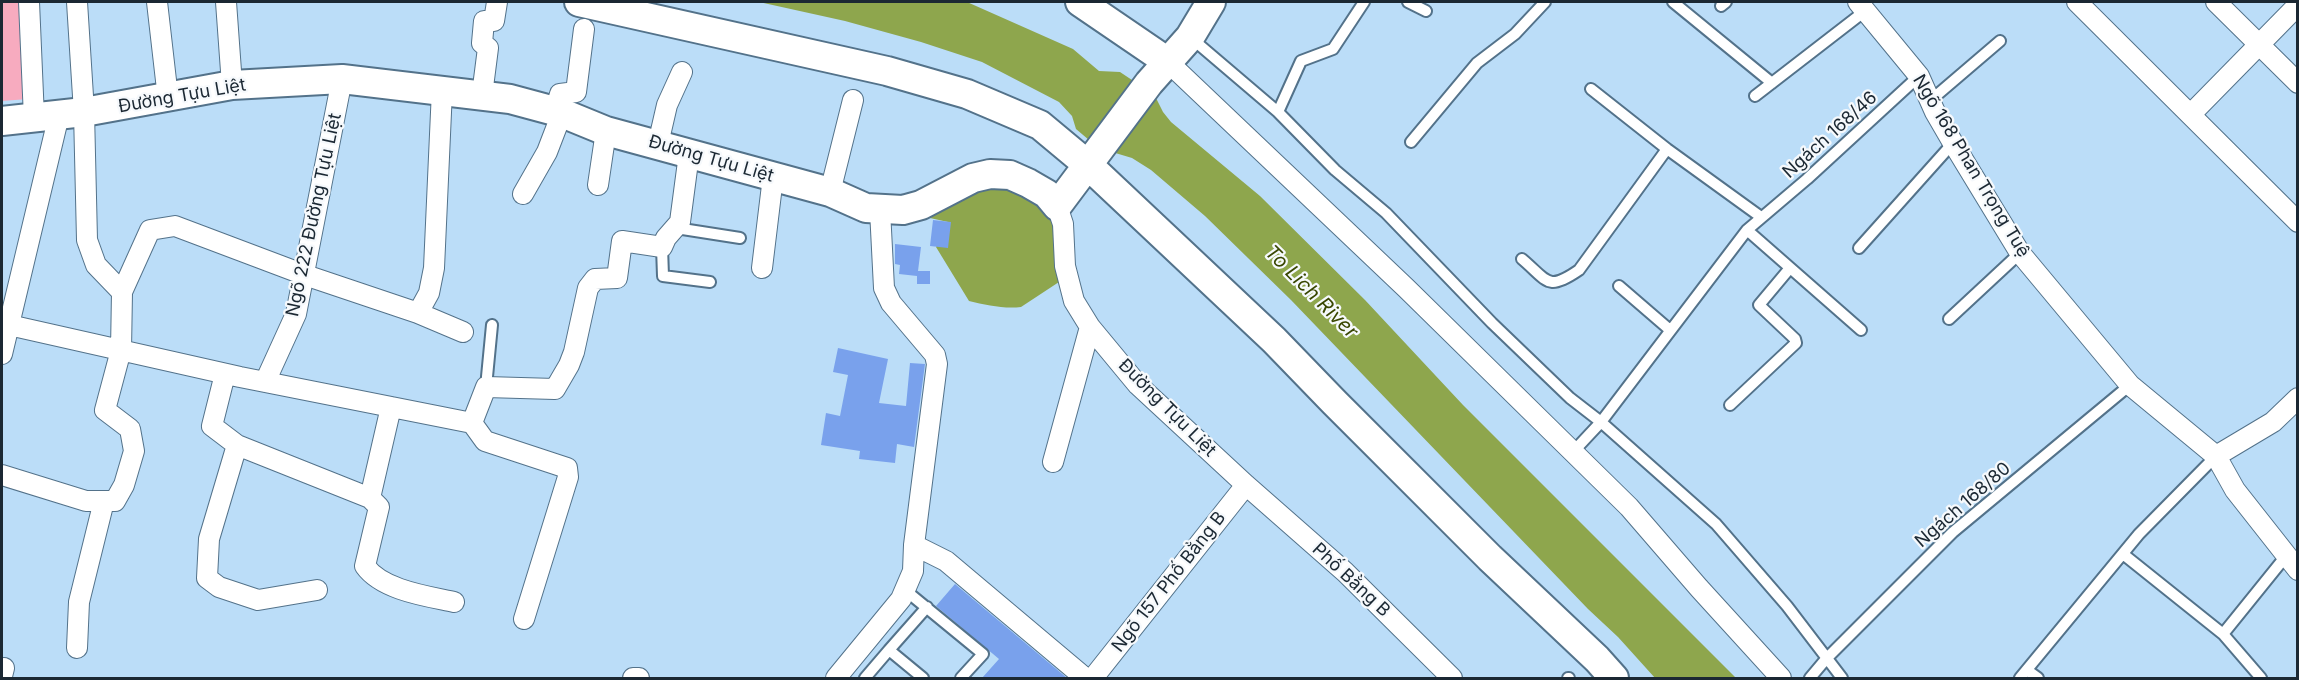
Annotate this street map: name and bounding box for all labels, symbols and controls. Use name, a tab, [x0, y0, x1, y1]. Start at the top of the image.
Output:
street label: Ngõ 168 Phan Trọng Tuệ	[1908, 71, 2034, 261]
street label: Đường Tựu Liệt	[117, 74, 247, 118]
street label: Ngách 168/46	[1778, 87, 1882, 183]
street label: Ngõ 222 Đường Tựu Liệt	[282, 111, 346, 319]
street label: Đường Tựu Liệt	[646, 131, 776, 187]
water label: To Lich River	[1259, 240, 1363, 344]
street label: Đường Tựu Liệt	[1114, 355, 1220, 461]
street label: Ngách 168/80	[1911, 458, 2015, 552]
street label: Ngõ 157 Phố Bằng B	[1107, 507, 1231, 657]
street label: Phố Bằng B	[1308, 539, 1394, 621]

